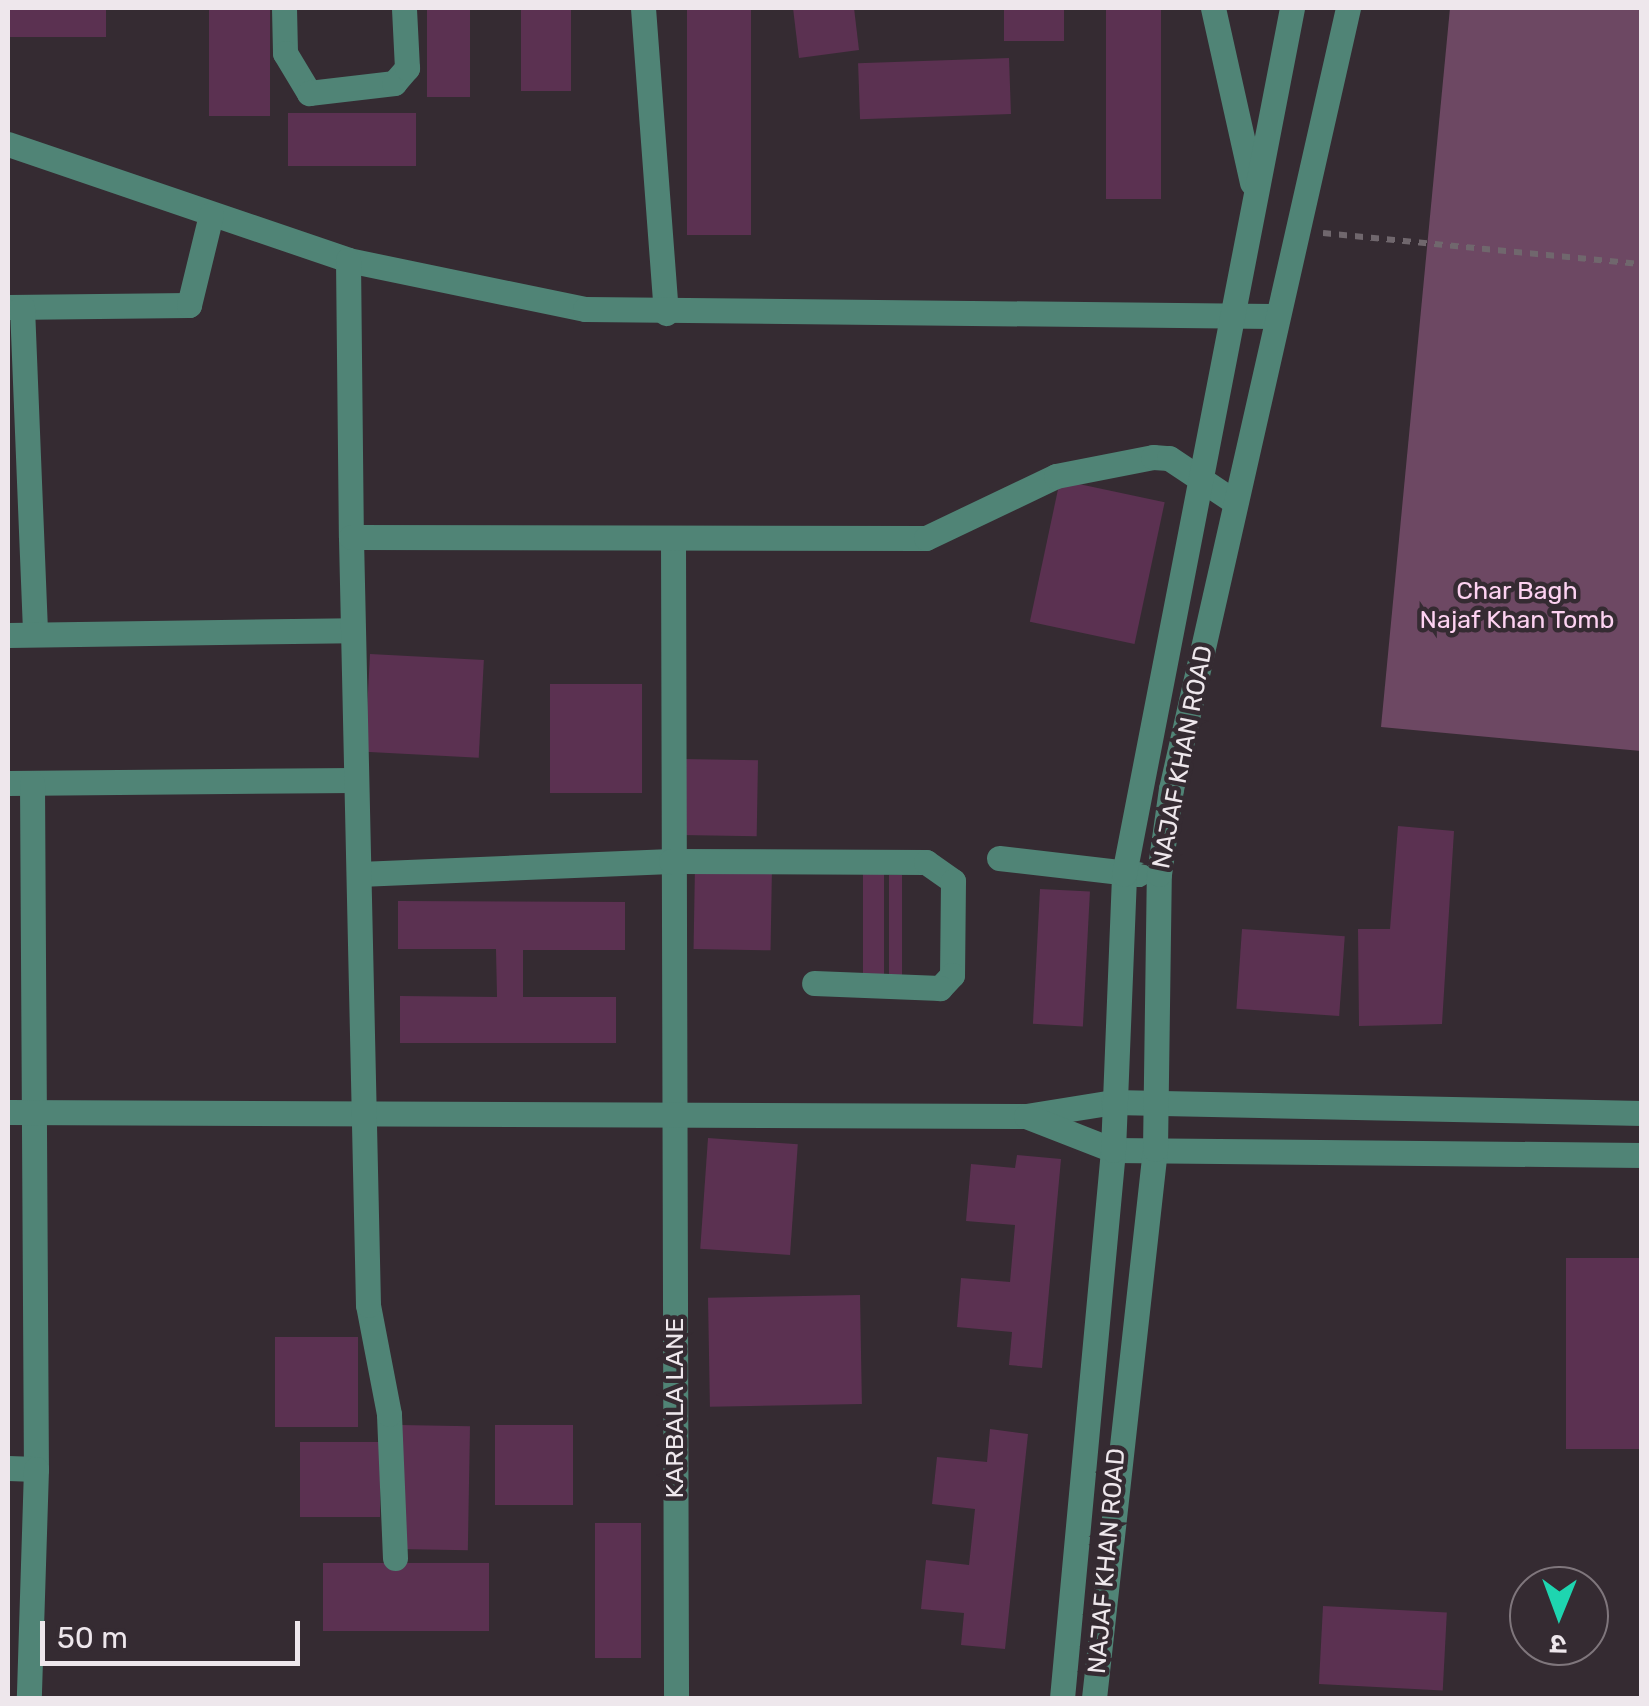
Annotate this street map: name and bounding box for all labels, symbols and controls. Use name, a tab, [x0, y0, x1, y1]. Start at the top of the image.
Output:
park label: Char Bagh Najaf Khan Tomb	[1419, 577, 1615, 636]
street label: NAJAF KHAN ROAD	[1147, 643, 1219, 871]
street label: KARBALA LANE	[660, 1317, 690, 1499]
street label: NAJAF KHAN ROAD	[1082, 1447, 1132, 1675]
north arrow	[1509, 1566, 1609, 1666]
scale bar	[45, 1601, 305, 1663]
text: 50 m	[57, 1620, 128, 1656]
text: उ	[1550, 1628, 1567, 1661]

